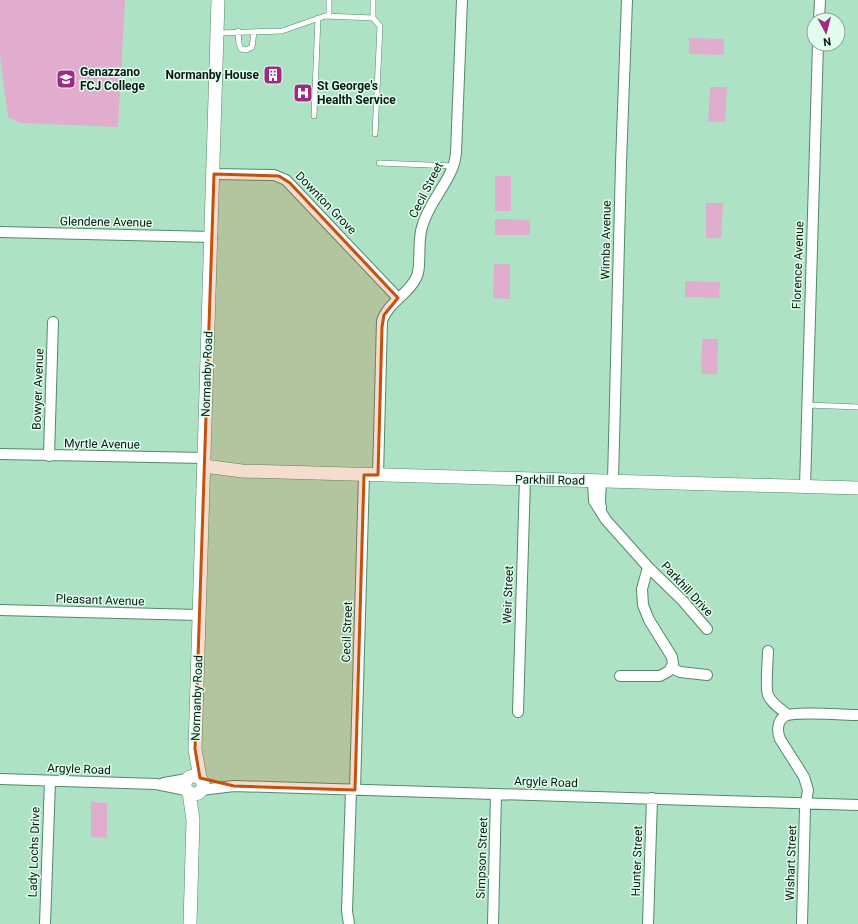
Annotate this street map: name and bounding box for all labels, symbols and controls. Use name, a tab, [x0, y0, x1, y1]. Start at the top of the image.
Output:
north arrow	[806, 12, 846, 52]
text: N	[822, 35, 832, 48]
building icon: Normanby House	[262, 64, 284, 86]
place label: Genazzano FCJ College	[80, 65, 145, 93]
school or university icon: Genazzano FCJ College	[55, 68, 77, 90]
place label: Normanby House	[166, 68, 260, 82]
place label: St George's Health Service	[317, 79, 396, 107]
hospital icon: St George's Health Service	[292, 82, 314, 104]
street label: Cecil Street	[406, 160, 446, 220]
street label: Downton Grove	[293, 169, 359, 237]
street label: Wimba Avenue	[598, 200, 614, 280]
street label: Glendene Avenue	[60, 214, 152, 230]
street label: Florence Avenue	[789, 221, 807, 309]
street label: Normanby Road	[199, 331, 215, 417]
street label: Bowyer Avenue	[30, 348, 46, 430]
street label: Myrtle Avenue	[64, 436, 140, 452]
street label: Parkhill Road	[515, 472, 585, 488]
street label: Parkhill Drive	[658, 559, 716, 619]
street label: Weir Street	[500, 565, 516, 624]
street label: Pleasant Avenue	[55, 591, 145, 609]
street label: Cecil Street	[339, 601, 355, 663]
street label: Normanby Road	[189, 655, 205, 741]
street label: Argyle Road	[47, 761, 111, 777]
street label: Argyle Road	[514, 774, 578, 790]
street label: Lady Lochs Drive	[25, 806, 43, 898]
street label: Simpson Street	[474, 817, 490, 899]
street label: Hunter Street	[629, 825, 645, 897]
street label: Wishart Street	[783, 825, 799, 901]

